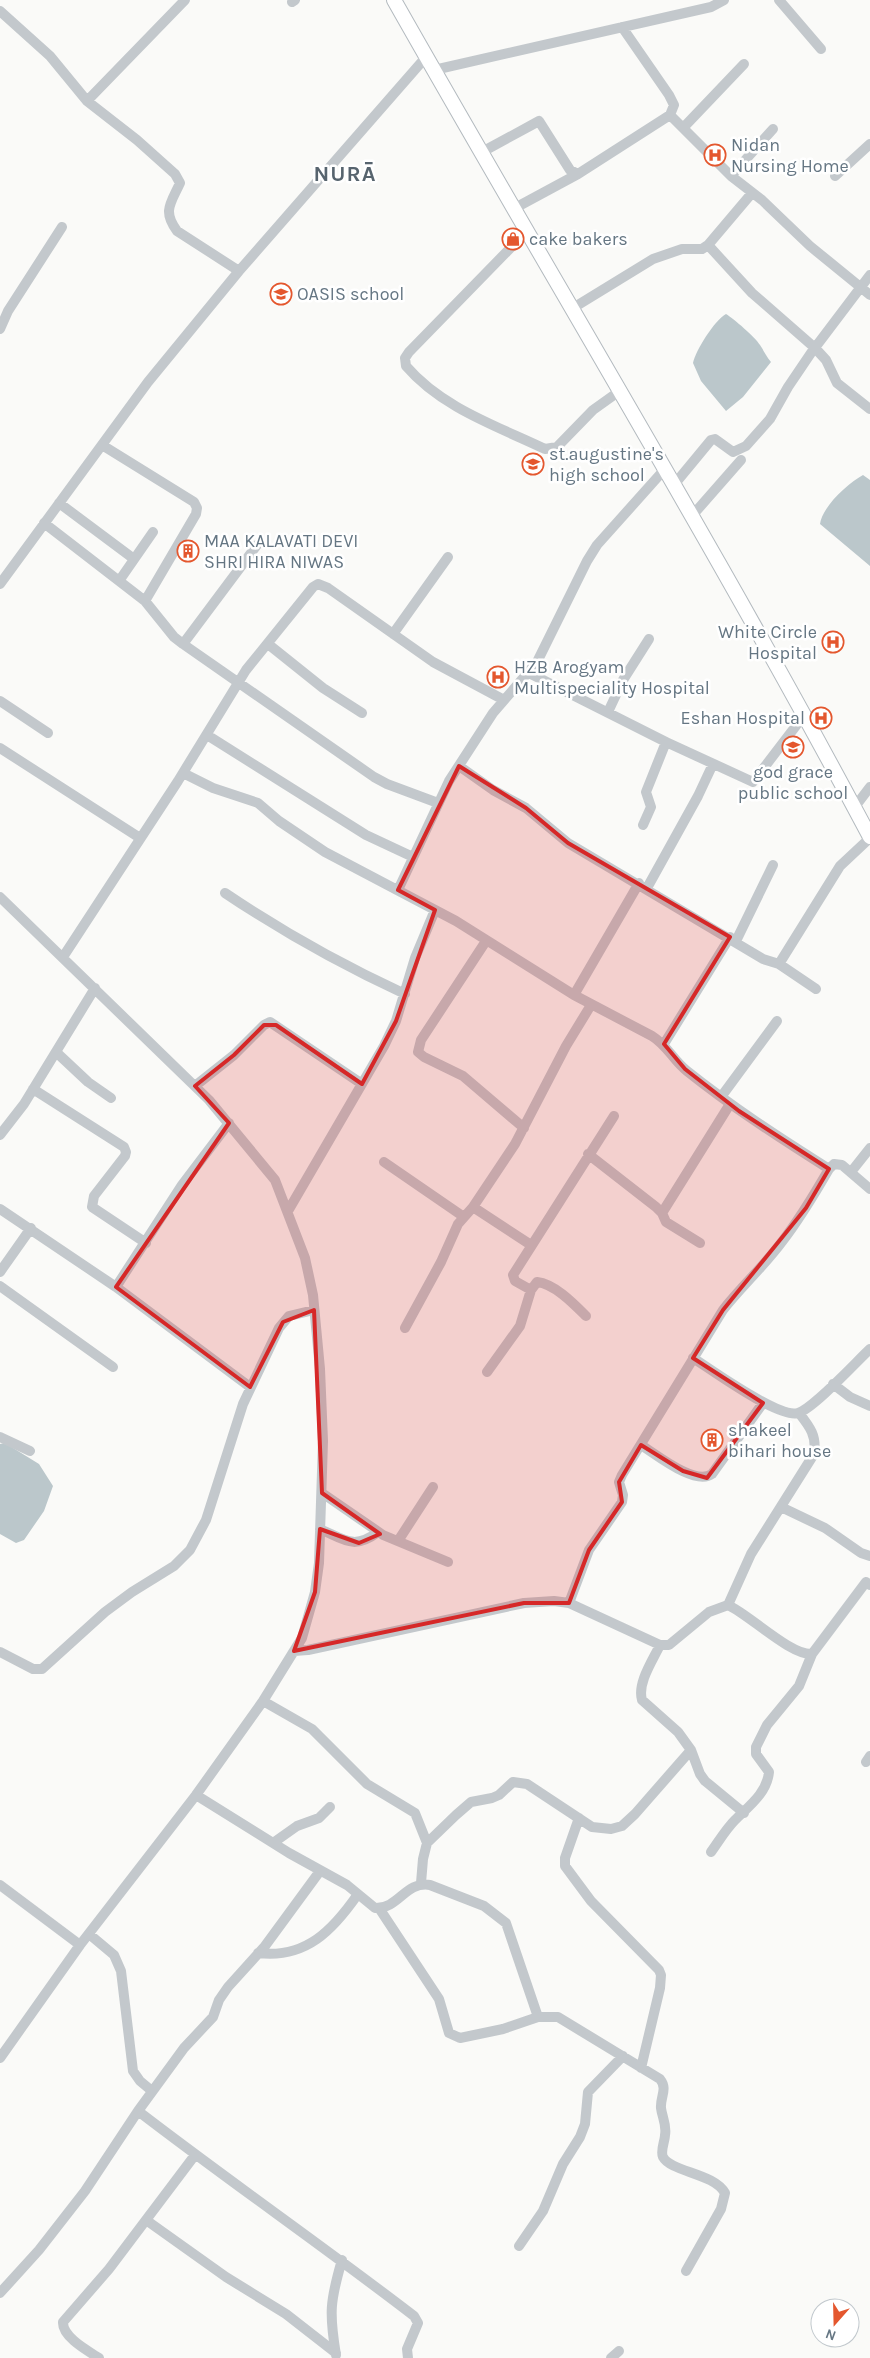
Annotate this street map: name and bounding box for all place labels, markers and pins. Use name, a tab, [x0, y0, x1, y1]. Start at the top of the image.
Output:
place label: Nidan Nursing Home	[731, 134, 849, 177]
hospital icon: Nidan Nursing Home	[703, 143, 727, 167]
shop icon: cake bakers	[501, 227, 525, 251]
place label: cake bakers	[529, 228, 628, 250]
school or university icon: OASIS school	[269, 282, 293, 306]
place label: OASIS school	[297, 283, 404, 305]
place label: st.augustine's high school	[549, 443, 664, 486]
school or university icon: st.augustine's high school	[521, 452, 545, 476]
place label: MAA KALAVATI DEVI SHRI HIRA NIWAS	[204, 530, 358, 573]
building icon: MAA KALAVATI DEVI SHRI HIRA NIWAS	[176, 539, 200, 563]
place label: White Circle Hospital	[718, 621, 817, 664]
hospital icon: White Circle Hospital	[821, 630, 845, 654]
place label: HZB Arogyam Multispeciality Hospital	[514, 656, 710, 699]
hospital icon: HZB Arogyam Multispeciality Hospital	[486, 665, 510, 689]
hospital icon: Eshan Hospital	[809, 706, 833, 730]
place label: Eshan Hospital	[681, 707, 805, 729]
school or university icon: god grace public school	[781, 735, 805, 759]
place label: god grace public school	[738, 761, 848, 804]
place label: shakeel bihari house	[728, 1419, 831, 1462]
building icon: shakeel bihari house	[700, 1428, 724, 1452]

